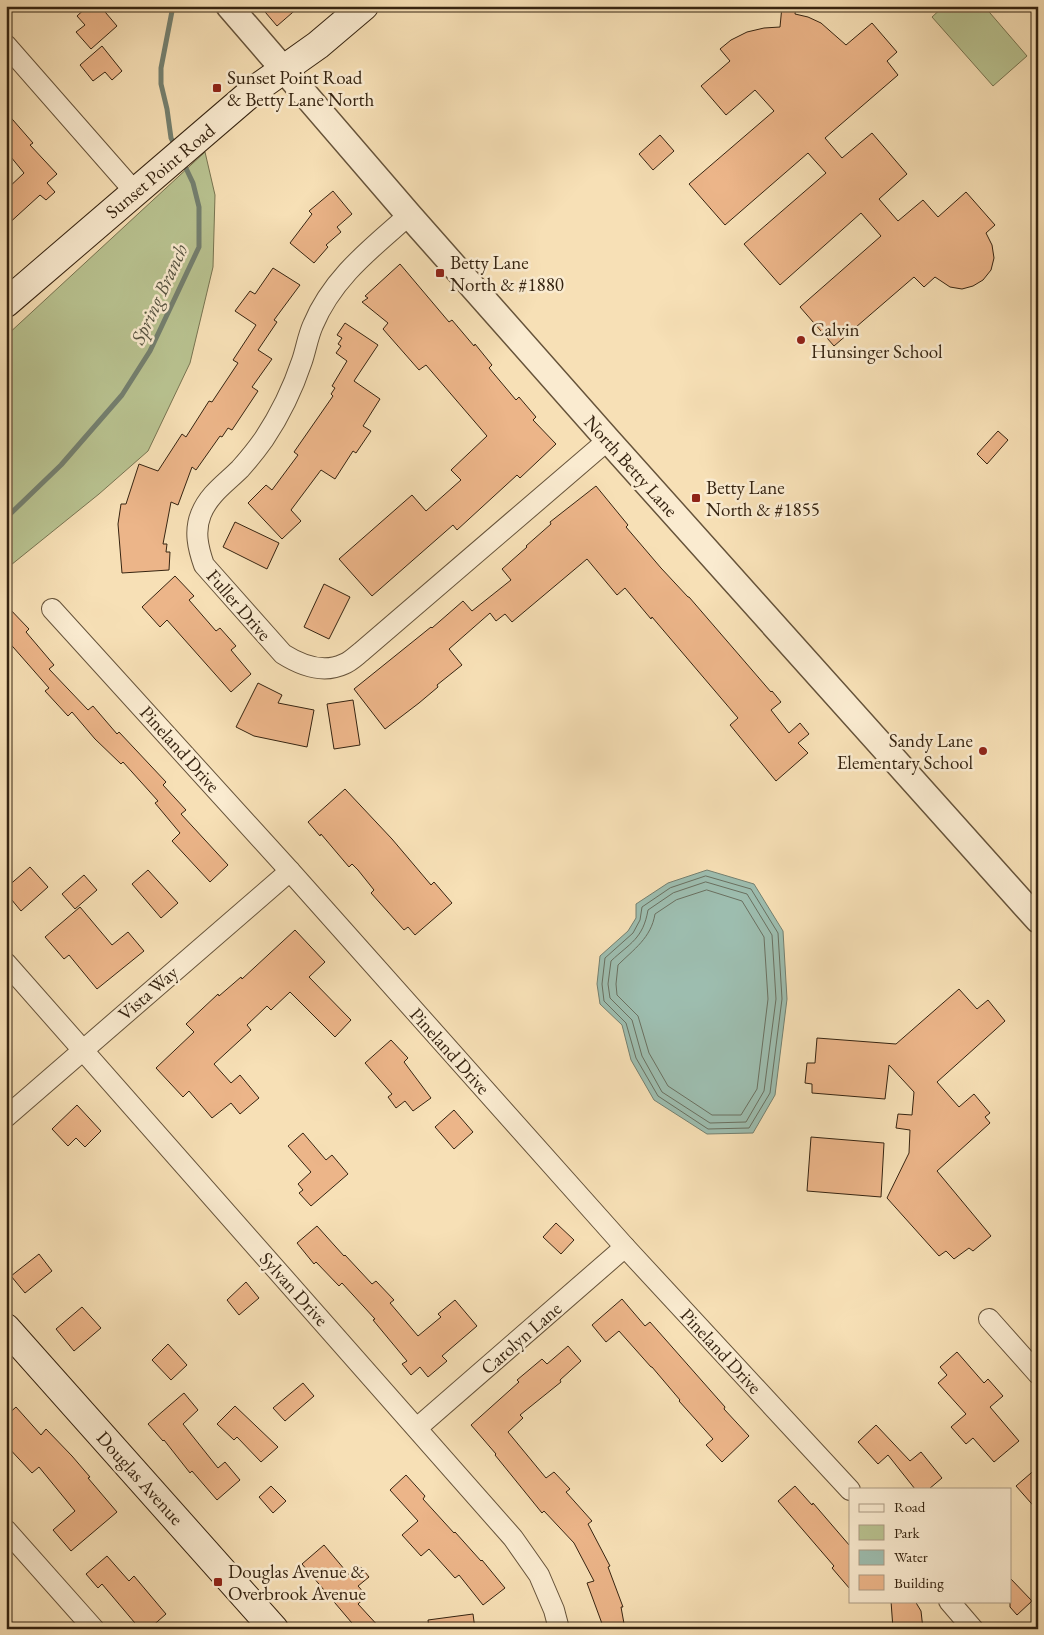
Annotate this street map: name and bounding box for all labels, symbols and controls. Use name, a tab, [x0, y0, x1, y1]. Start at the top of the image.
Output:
place label: Sunset Point Road & Betty Lane North	[227, 65, 374, 112]
marker: Sunset Point Road & Betty Lane North	[211, 82, 223, 94]
street label: Sunset Point Road	[100, 118, 220, 224]
water label: Spring Branch	[124, 239, 194, 349]
place label: Betty Lane North & #1880	[450, 250, 564, 297]
marker: Betty Lane North & #1880	[434, 267, 446, 279]
place label: Calvin Hunsinger School	[811, 317, 943, 364]
marker: Calvin Hunsinger School	[795, 334, 807, 346]
street label: North Betty Lane	[579, 410, 683, 522]
place label: Betty Lane North & #1855	[706, 475, 820, 522]
marker: Betty Lane North & #1855	[690, 492, 702, 504]
street label: Fuller Drive	[201, 564, 277, 646]
street label: Pineland Drive	[134, 700, 226, 798]
place label: Sandy Lane Elementary School	[837, 728, 973, 775]
marker: Sandy Lane Elementary School	[977, 745, 989, 757]
street label: Vista Way	[113, 960, 184, 1026]
street label: Pineland Drive	[404, 1002, 496, 1100]
street label: Sylvan Drive	[254, 1247, 334, 1331]
street label: Carolyn Lane	[475, 1296, 567, 1380]
street label: Pineland Drive	[675, 1303, 767, 1399]
street label: Douglas Avenue	[91, 1426, 189, 1530]
legend	[849, 1488, 1012, 1602]
text: Road	[894, 1497, 926, 1516]
text: Park	[894, 1523, 921, 1542]
text: Water	[894, 1547, 928, 1566]
place label: Douglas Avenue & Overbrook Avenue	[228, 1559, 366, 1606]
text: Building	[894, 1573, 944, 1592]
marker: Douglas Avenue & Overbrook Avenue	[212, 1576, 224, 1588]

